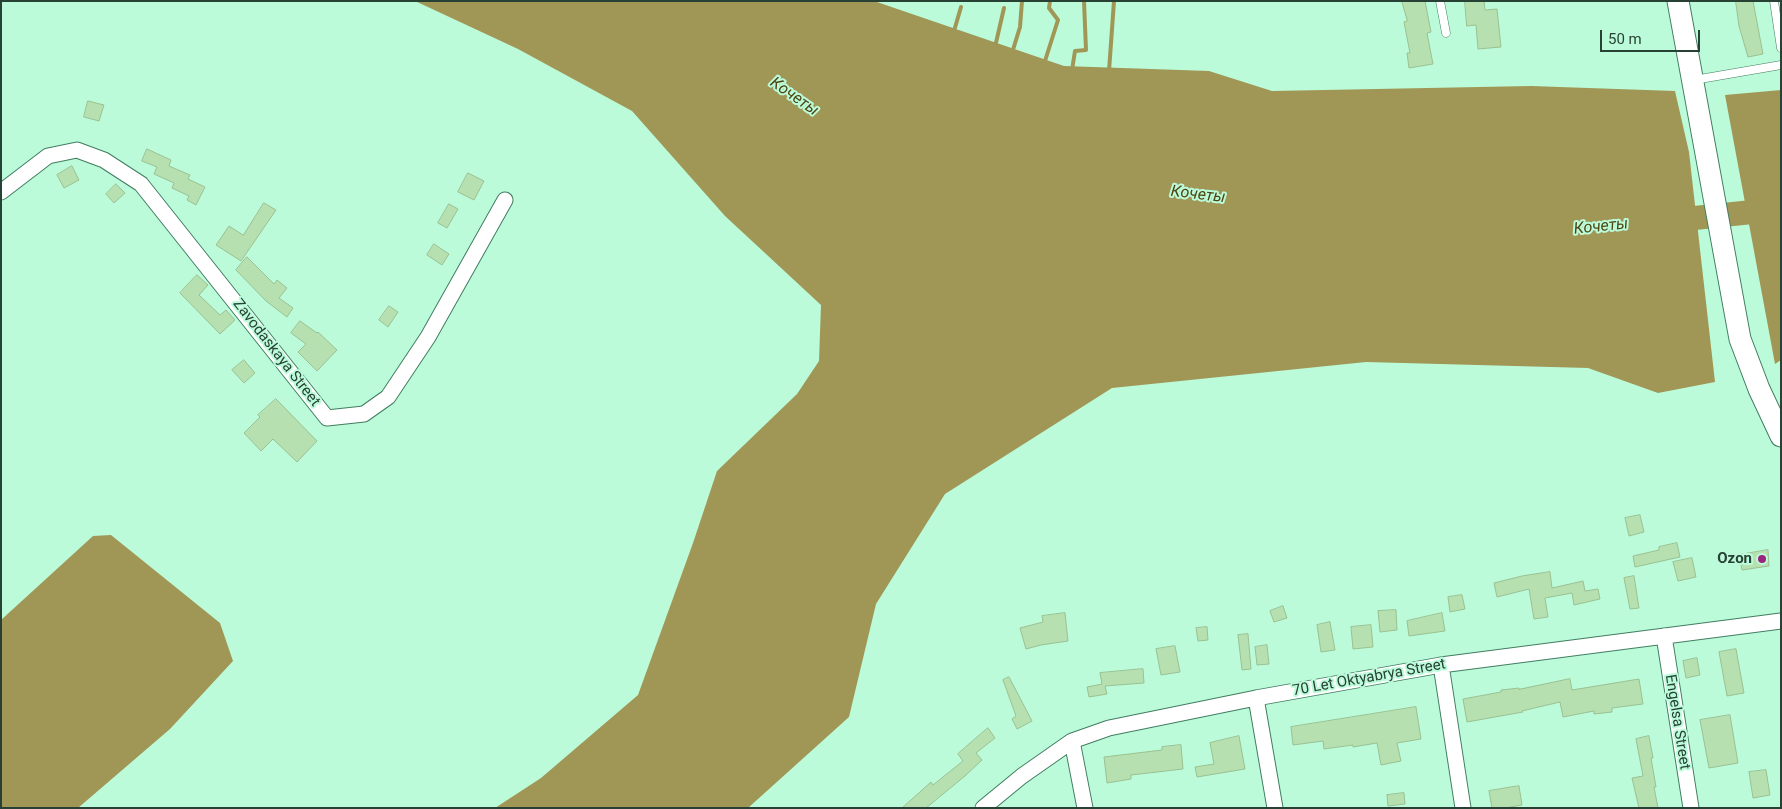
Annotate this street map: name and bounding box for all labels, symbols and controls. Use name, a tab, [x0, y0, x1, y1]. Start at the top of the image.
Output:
scale bar	[1602, 20, 1702, 52]
text: 50 m	[1608, 30, 1642, 48]
water label: Кочеты	[766, 73, 822, 121]
water label: Кочеты	[1170, 182, 1226, 208]
water label: Кочеты	[1573, 215, 1629, 239]
street label: Zavodaskaya Street	[229, 296, 323, 410]
place label: Ozon	[1717, 550, 1752, 568]
marker: Ozon	[1756, 553, 1768, 565]
street label: 70 Let Oktyabrya Street	[1291, 656, 1447, 700]
street label: Engelsa Street	[1661, 673, 1693, 771]

